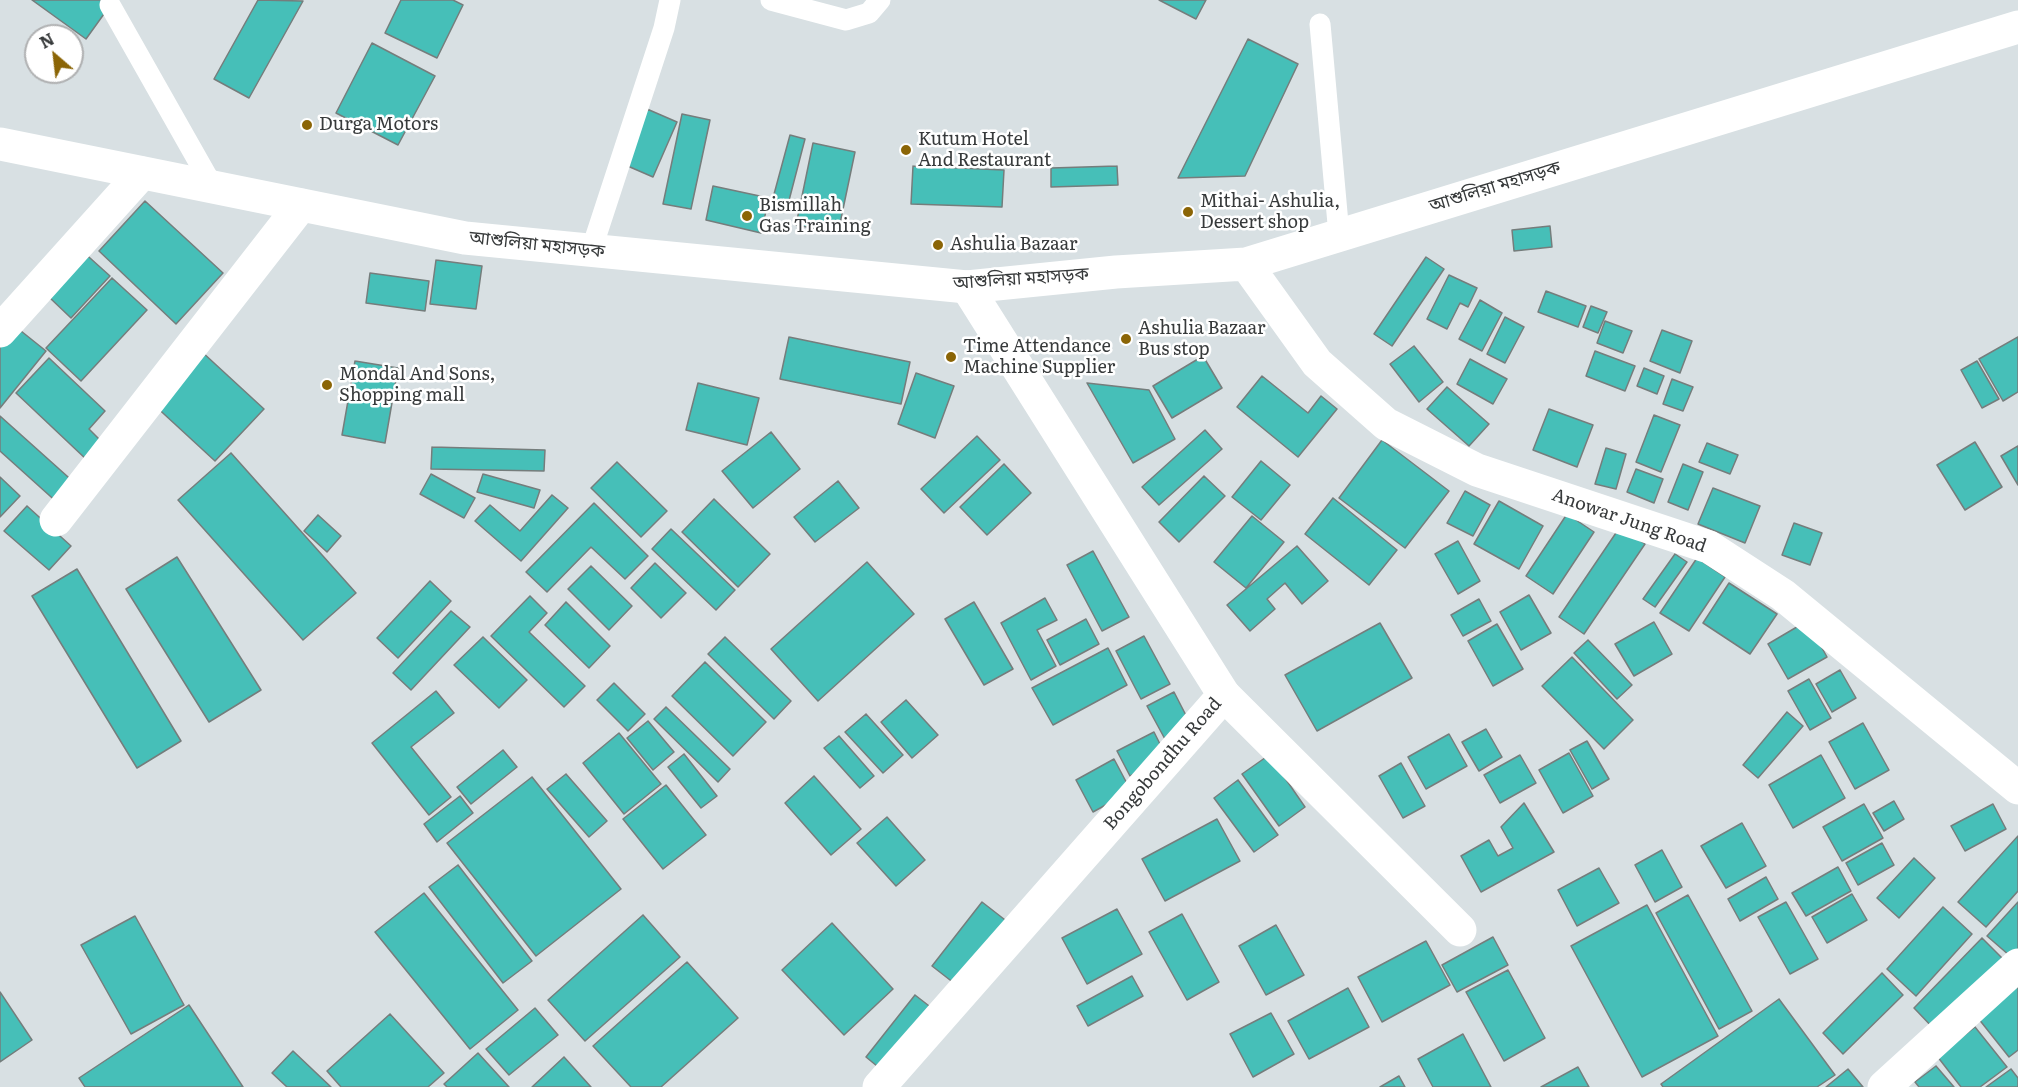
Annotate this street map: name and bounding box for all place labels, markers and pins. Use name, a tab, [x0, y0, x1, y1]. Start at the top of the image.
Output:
place label: Durga Motors	[319, 114, 438, 136]
marker: Durga Motors	[300, 118, 314, 132]
place label: Kutum Hotel And Restaurant	[918, 129, 1051, 172]
marker: Kutum Hotel And Restaurant	[899, 143, 913, 157]
place label: Mithai- Ashulia, Dessert shop	[1200, 191, 1340, 234]
place label: Bismillah Gas Training	[759, 195, 871, 238]
marker: Mithai- Ashulia, Dessert shop	[1181, 205, 1195, 219]
marker: Bismillah Gas Training	[740, 209, 754, 223]
place label: Ashulia Bazaar	[950, 234, 1078, 256]
marker: Ashulia Bazaar	[931, 238, 945, 252]
place label: Ashulia Bazaar Bus stop	[1138, 318, 1266, 360]
marker: Ashulia Bazaar Bus stop	[1119, 332, 1133, 346]
place label: Time Attendance Machine Supplier	[963, 336, 1115, 378]
marker: Time Attendance Machine Supplier	[944, 350, 958, 364]
place label: Mondal And Sons, Shopping mall	[339, 364, 495, 406]
marker: Mondal And Sons, Shopping mall	[320, 378, 334, 392]

